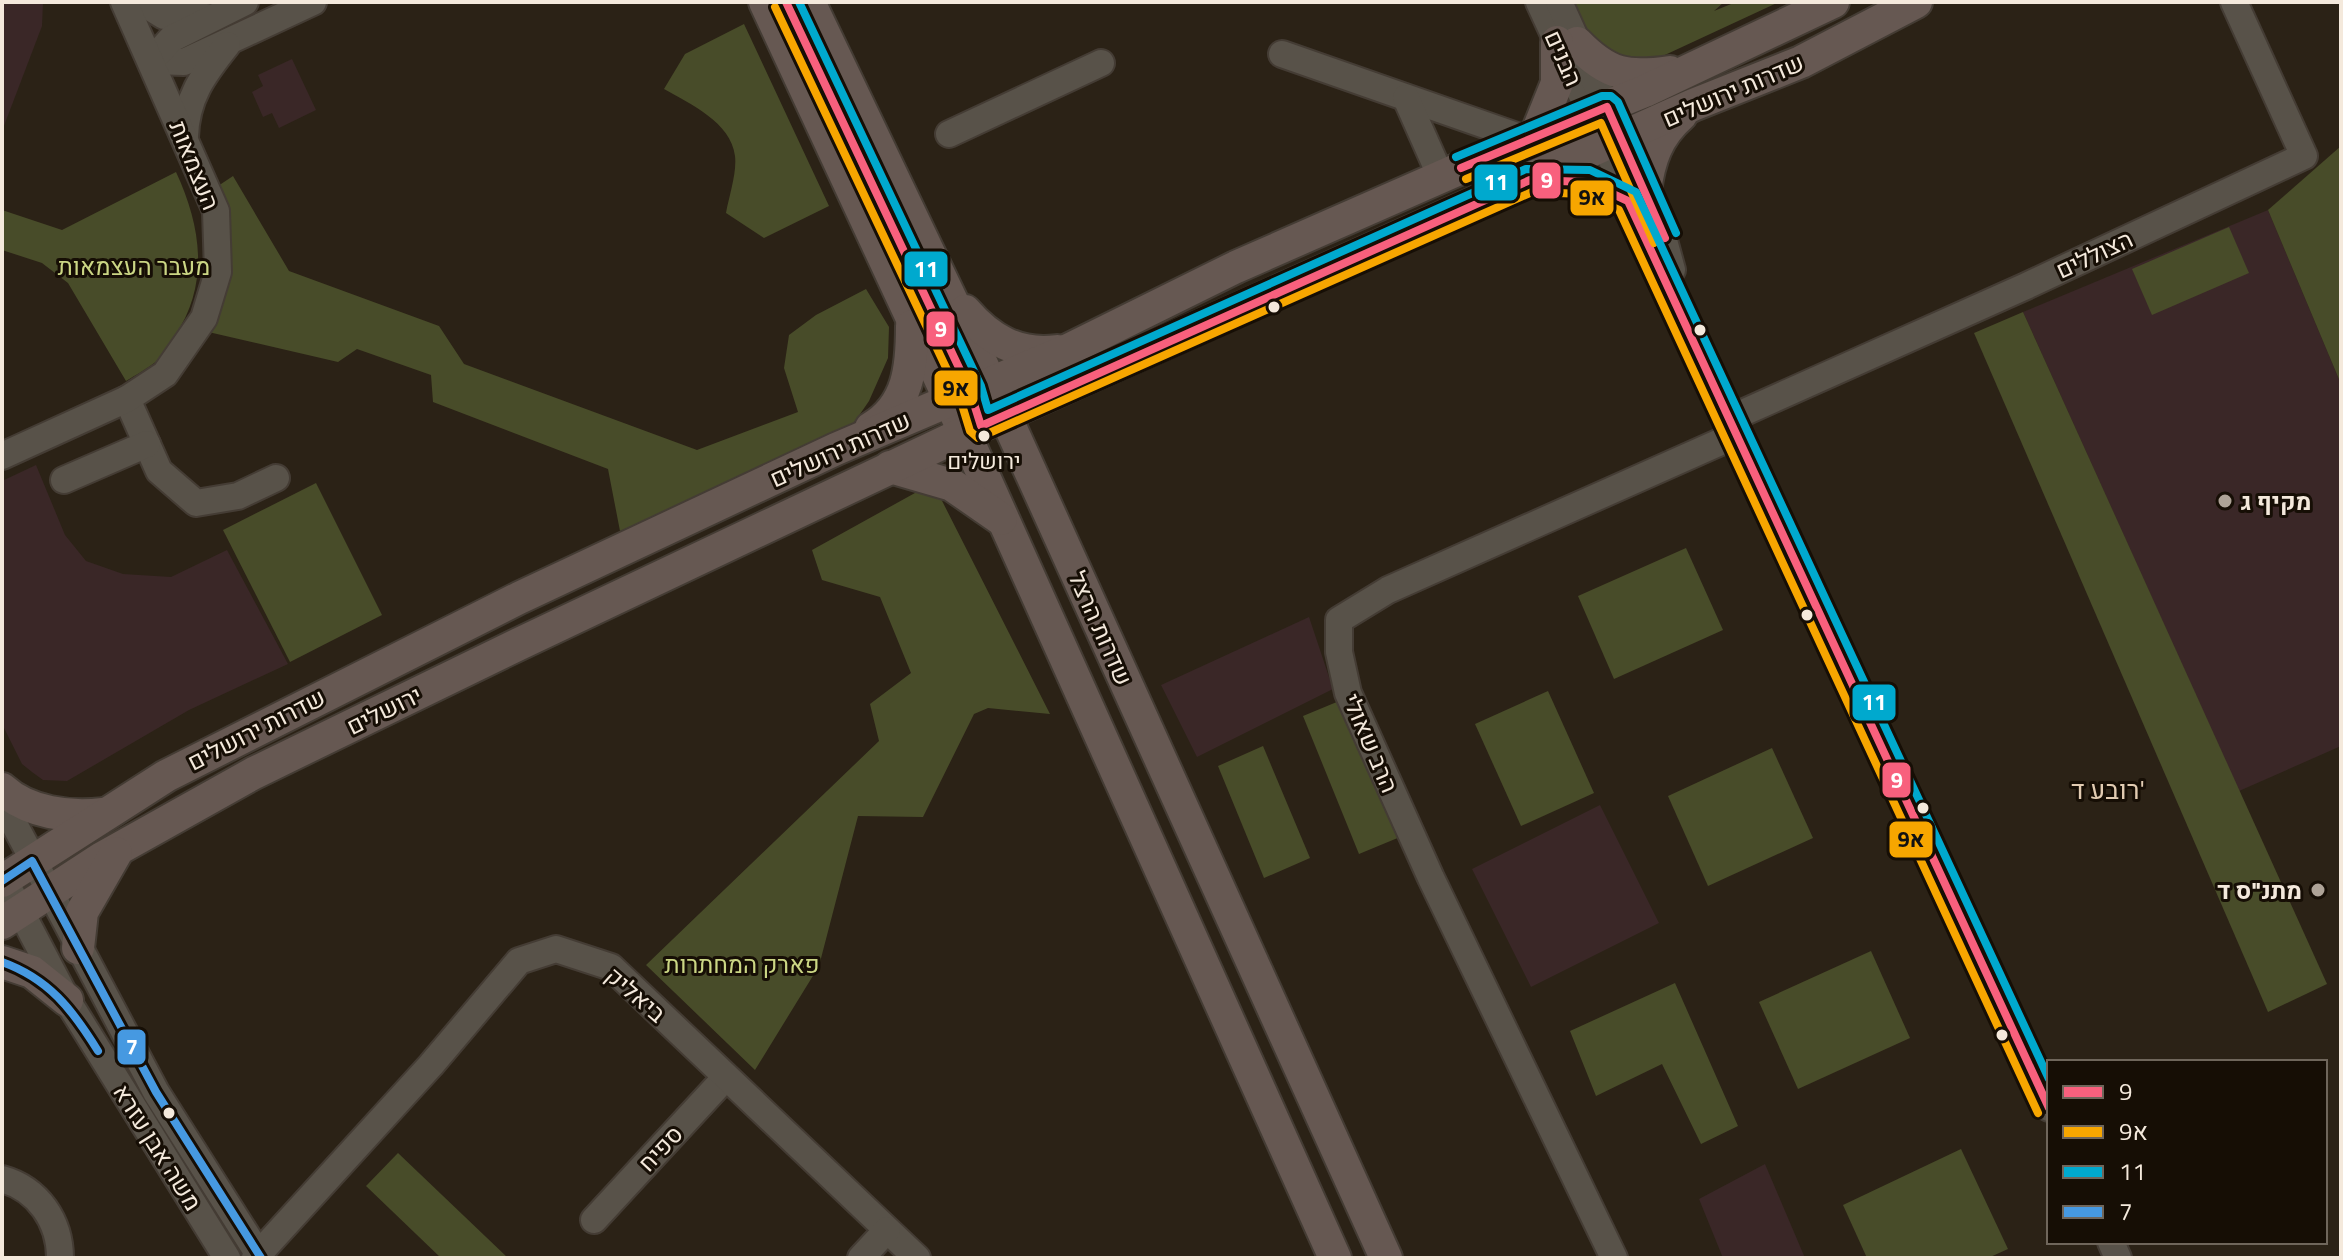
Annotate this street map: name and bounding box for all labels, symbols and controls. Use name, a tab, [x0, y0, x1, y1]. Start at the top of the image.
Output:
street label: הבנים	[1536, 24, 1592, 92]
street label: שדרות ירושלים	[1657, 44, 1809, 136]
street label: העצמאות	[161, 115, 229, 215]
line badge: 9	[1531, 161, 1562, 200]
line badge: 11	[1473, 163, 1519, 202]
text: 9	[1541, 163, 1553, 197]
text: 11	[1484, 165, 1508, 199]
line badge: 9א	[1569, 179, 1615, 217]
text: 9א	[1578, 180, 1606, 214]
street label: הצוללים	[2049, 220, 2139, 288]
park label: מעבר העצמאות	[58, 248, 210, 284]
line badge: 11	[903, 250, 949, 288]
text: 11	[914, 252, 938, 286]
unlabelled marker	[1266, 299, 1282, 315]
line badge: 9	[925, 310, 956, 348]
text: 9	[935, 312, 947, 346]
unlabelled marker	[1692, 322, 1708, 338]
line badge: 9א	[933, 369, 979, 407]
text: 9א	[942, 371, 970, 405]
street label: שדרות ירושלים	[764, 402, 916, 496]
marker: ירושלים	[976, 428, 992, 444]
place label: ירושלים	[947, 444, 1021, 478]
place label: מקיף ג	[2241, 483, 2311, 519]
marker: מקיף ג	[2216, 492, 2234, 510]
street label: שדרות הרצל	[1060, 565, 1142, 691]
unlabelled marker	[1799, 607, 1815, 623]
street label: ירושלים	[340, 676, 428, 744]
street label: שדרות ירושלים	[181, 679, 331, 779]
line badge: 11	[1851, 683, 1897, 722]
text: 11	[1862, 685, 1886, 719]
street label: הרב שאולי	[1334, 688, 1408, 798]
line badge: 9	[1881, 761, 1912, 799]
text: 9	[1891, 763, 1903, 797]
district label: רובע ד'	[2071, 770, 2145, 809]
unlabelled marker	[1915, 800, 1931, 816]
line badge: 9א	[1888, 820, 1934, 859]
text: 9א	[1897, 822, 1925, 856]
place label: מתנ"ס ד	[2217, 872, 2302, 908]
marker: מתנ"ס ד	[2309, 881, 2327, 899]
park label: פארק המחתרות	[664, 946, 820, 982]
street label: ביאליק	[598, 958, 674, 1031]
unlabelled marker	[1994, 1027, 2010, 1043]
line badge: 7	[116, 1028, 147, 1066]
text: 7	[126, 1030, 138, 1064]
legend	[2047, 1060, 2327, 1244]
text: 9	[2119, 1073, 2132, 1109]
street label: משה אבן עזרא	[105, 1077, 211, 1217]
unlabelled marker	[161, 1105, 177, 1121]
text: 9א	[2119, 1113, 2148, 1149]
street label: ספיח	[629, 1117, 691, 1179]
text: 11	[2119, 1153, 2146, 1189]
text: 7	[2119, 1193, 2132, 1229]

